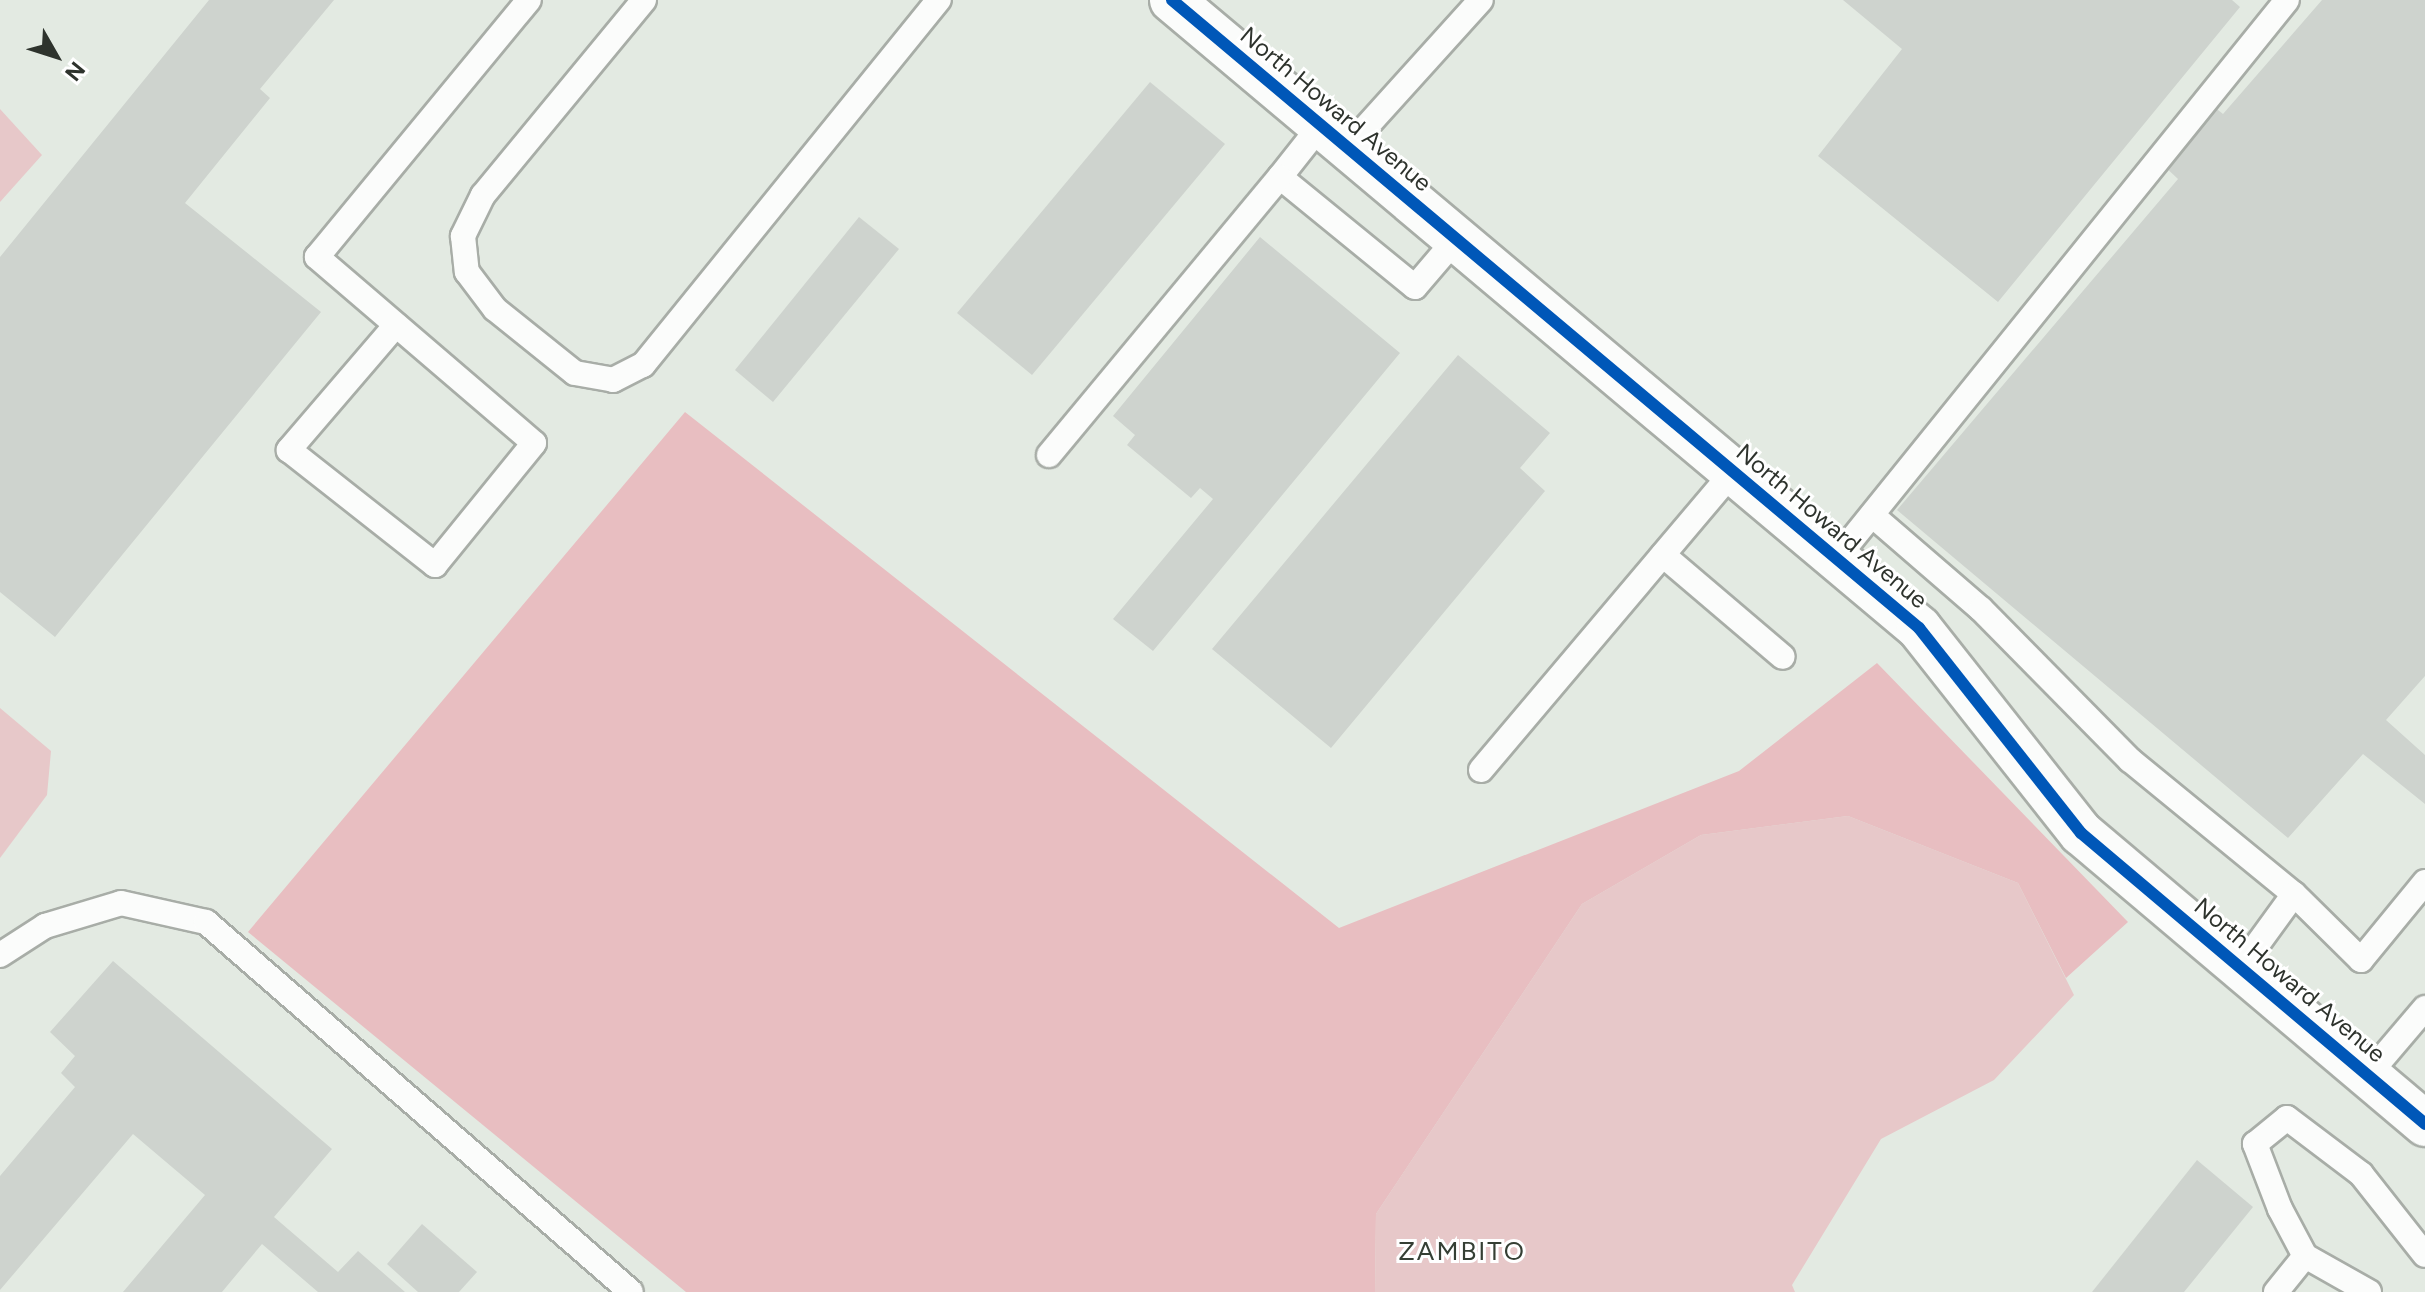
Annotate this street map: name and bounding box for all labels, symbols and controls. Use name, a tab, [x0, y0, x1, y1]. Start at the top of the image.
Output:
north arrow	[16, 16, 96, 96]
street label: North Howard Avenue	[1235, 21, 1437, 197]
text: N	[59, 56, 91, 87]
street label: North Howard Avenue	[1731, 438, 1933, 614]
street label: North Howard Avenue	[2189, 892, 2391, 1068]
district label: ZAMBITO	[1398, 1236, 1526, 1268]

